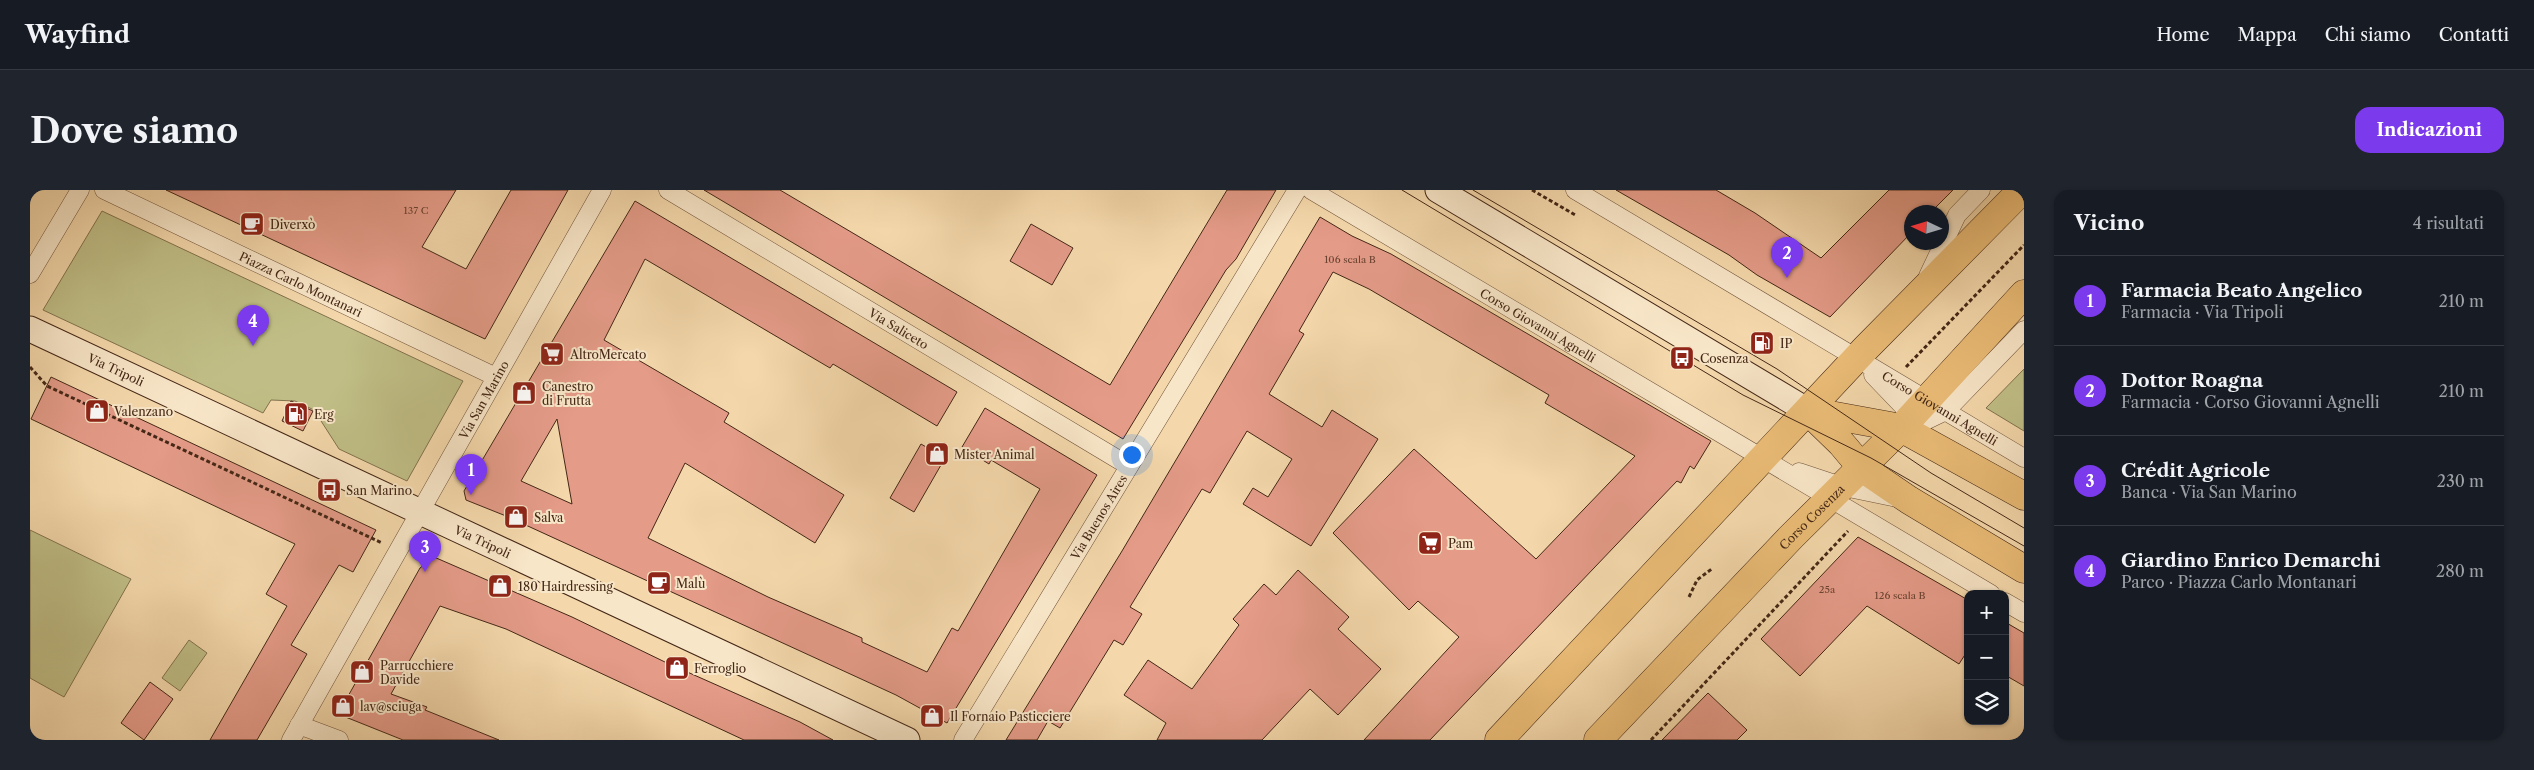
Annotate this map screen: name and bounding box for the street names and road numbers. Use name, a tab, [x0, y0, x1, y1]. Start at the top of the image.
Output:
street label: Piazza Carlo Montanari	[237, 248, 365, 320]
street label: Corso Giovanni Agnelli	[1477, 285, 1599, 365]
street label: Via Saliceto	[865, 304, 931, 352]
street label: Via Tripoli	[85, 349, 147, 389]
street label: Via San Marino	[455, 358, 512, 442]
street label: Corso Giovanni Agnelli	[1879, 368, 2001, 448]
street label: Via Buenos Aires	[1067, 472, 1130, 563]
street label: Corso Cosenza	[1776, 481, 1848, 552]
street label: Via Tripoli	[451, 521, 514, 561]

